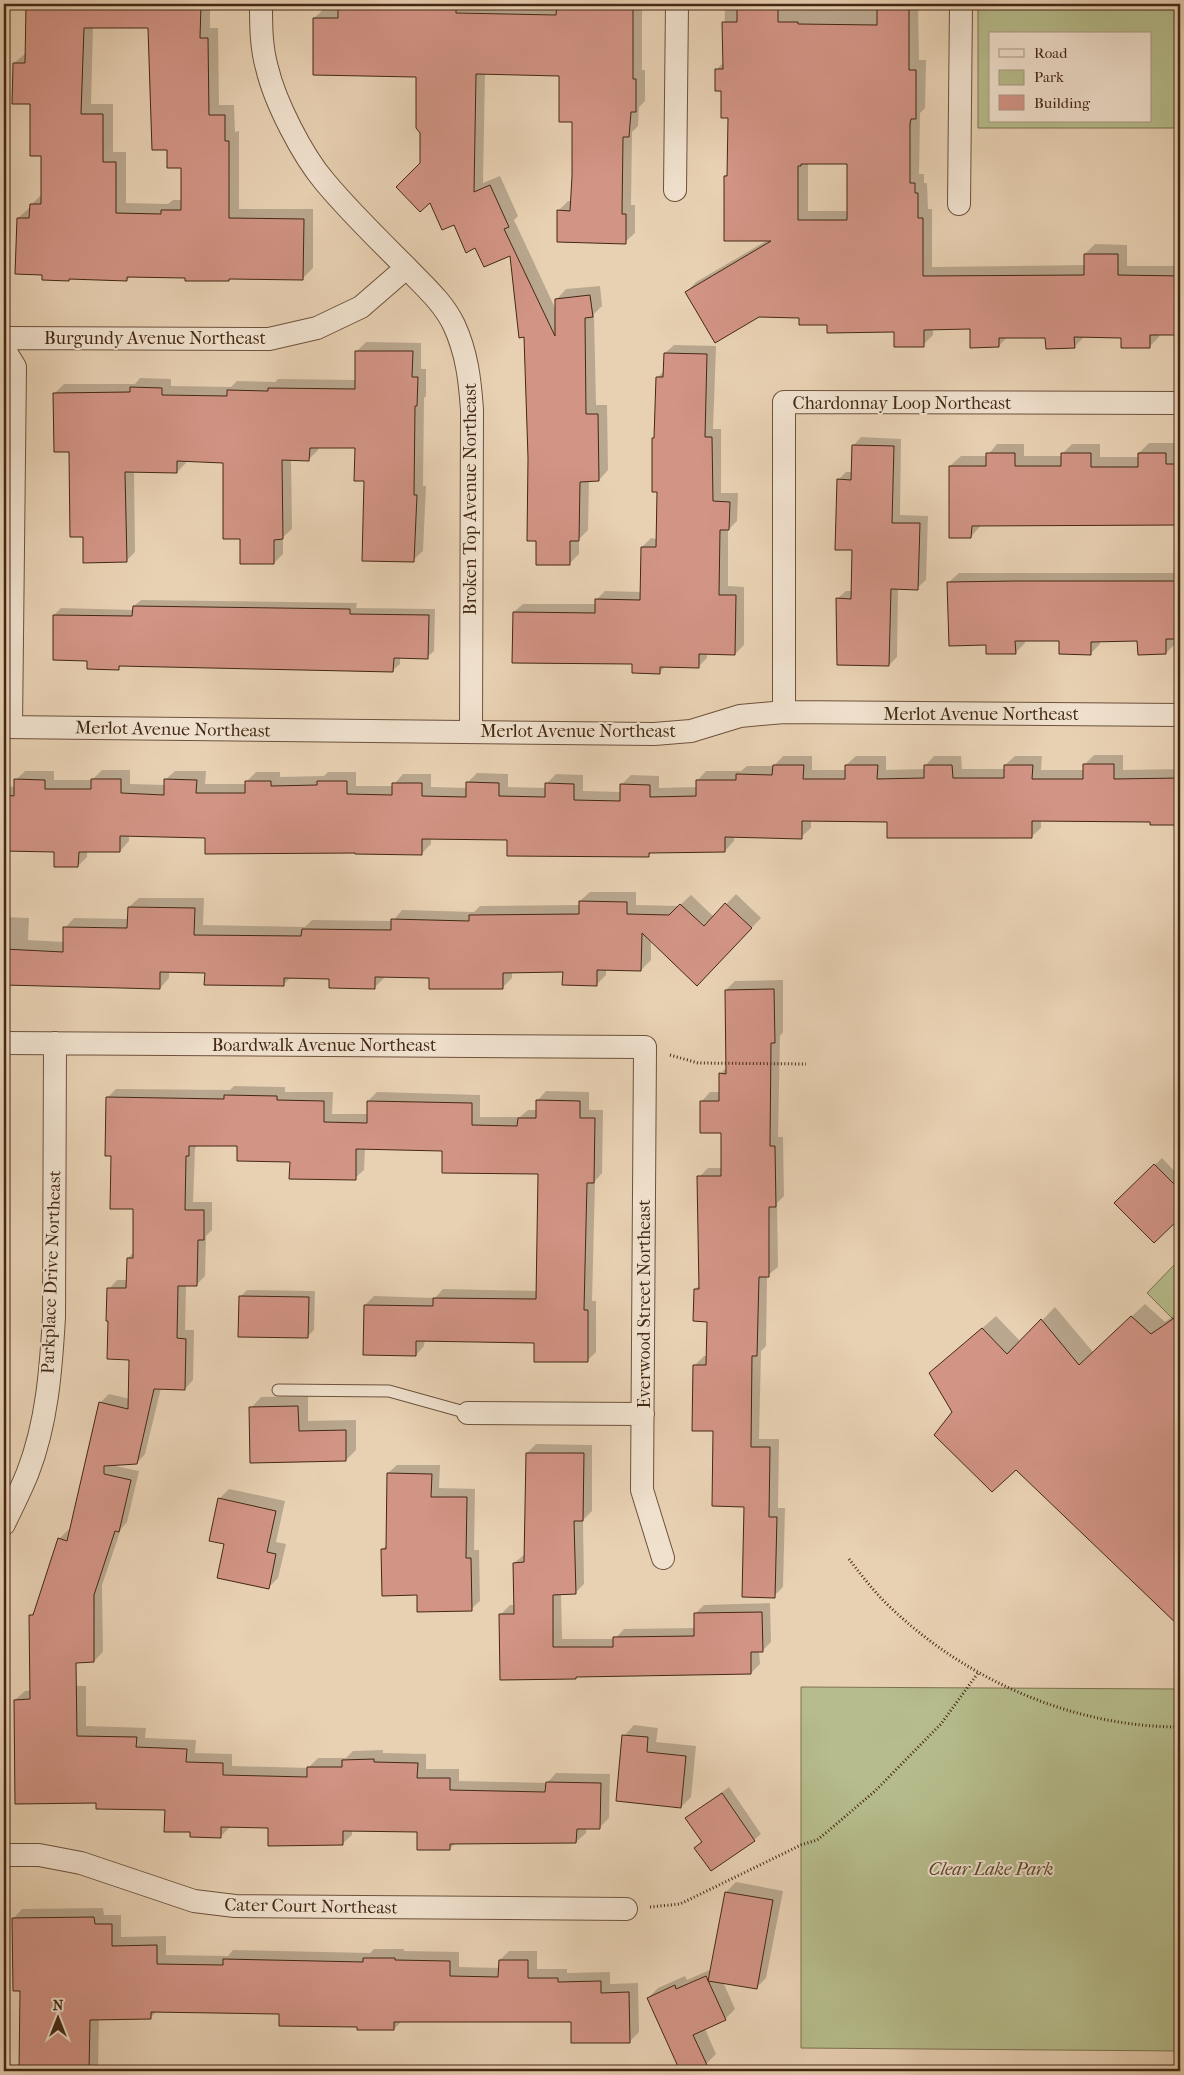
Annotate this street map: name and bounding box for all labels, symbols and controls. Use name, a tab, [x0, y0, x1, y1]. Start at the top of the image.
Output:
legend	[989, 32, 1152, 122]
text: Road	[1034, 44, 1068, 62]
text: Park	[1034, 68, 1064, 86]
text: Building	[1034, 94, 1091, 112]
street label: Burgundy Avenue Northeast	[44, 328, 266, 349]
street label: Broken Top Avenue Northeast	[460, 382, 481, 615]
street label: Chardonnay Loop Northeast	[793, 393, 1012, 414]
street label: Merlot Avenue Northeast	[883, 704, 1079, 725]
street label: Merlot Avenue Northeast	[75, 717, 272, 742]
street label: Merlot Avenue Northeast	[480, 721, 676, 742]
street label: Boardwalk Avenue Northeast	[212, 1035, 437, 1056]
street label: Parkplace Drive Northeast	[37, 1169, 66, 1374]
street label: Everwood Street Northeast	[634, 1199, 655, 1409]
park label: Clear Lake Park	[928, 1859, 1054, 1880]
street label: Cater Court Northeast	[224, 1894, 398, 1919]
north arrow	[32, 1992, 82, 2042]
text: N	[53, 1997, 64, 2014]

